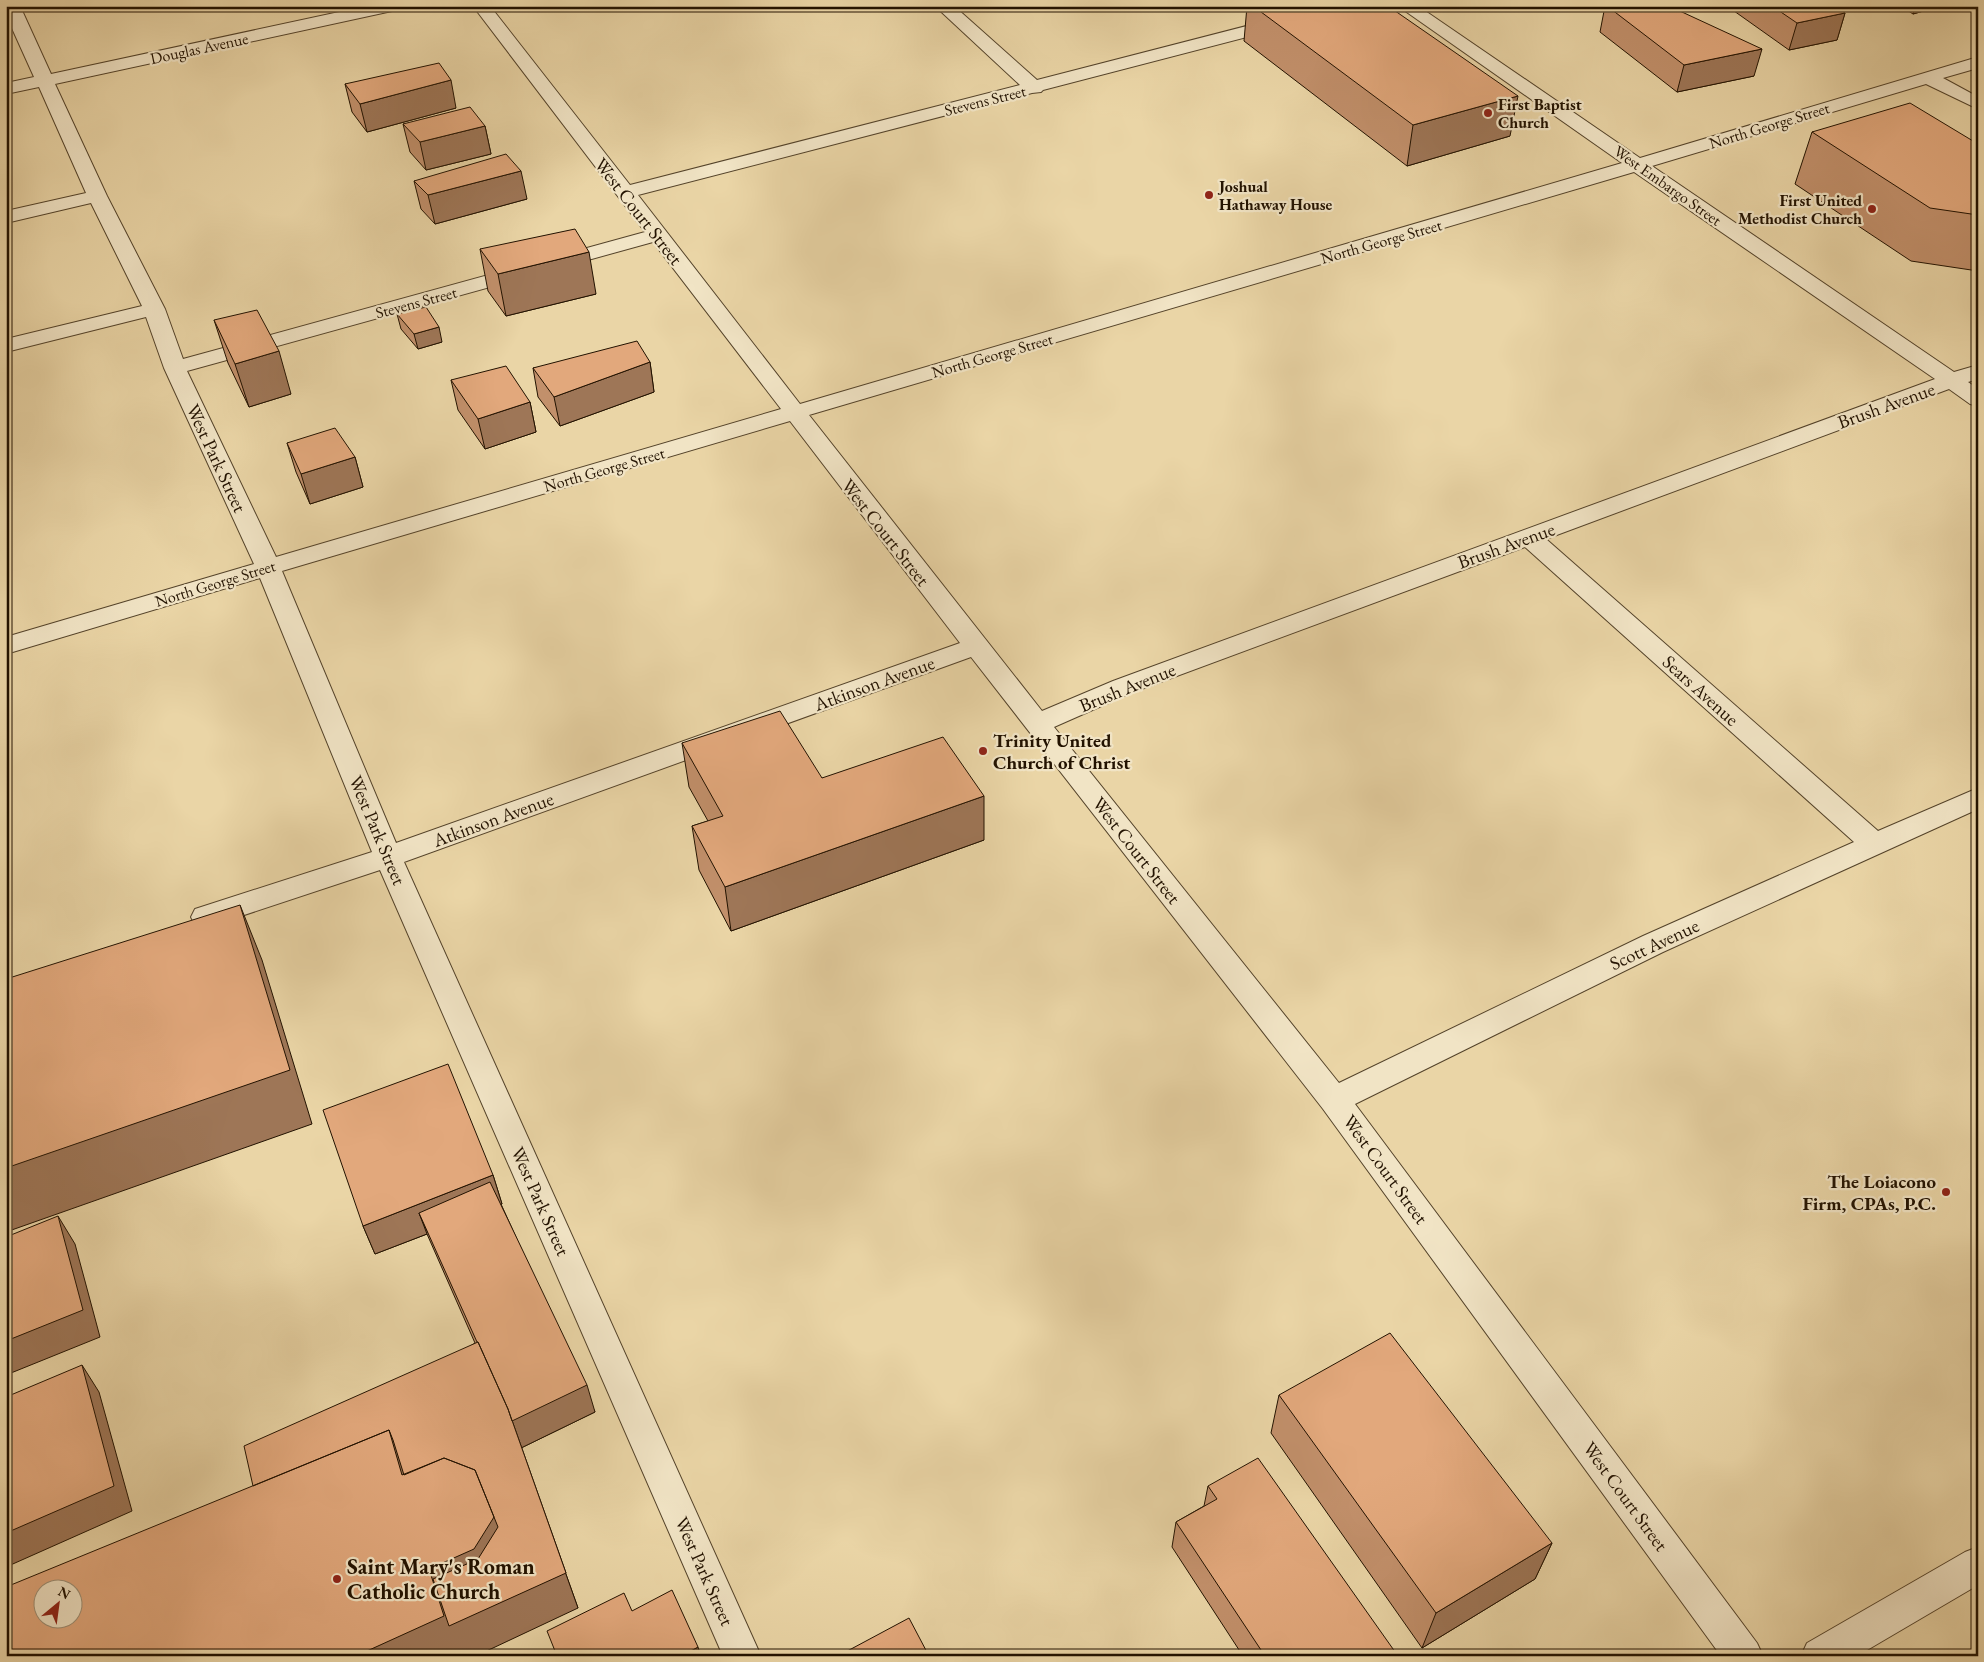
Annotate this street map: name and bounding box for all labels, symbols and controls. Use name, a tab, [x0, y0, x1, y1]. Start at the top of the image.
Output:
street label: Douglas Avenue	[148, 28, 250, 69]
street label: Stevens Street	[942, 80, 1028, 121]
place label: First Baptist Church	[1498, 94, 1582, 133]
street label: North George Street	[1706, 97, 1832, 154]
marker: First Baptist Church	[1482, 107, 1494, 119]
street label: West Embargo Street	[1610, 140, 1726, 230]
street label: West Court Street	[589, 153, 688, 270]
place label: Joshual Hathaway House	[1217, 176, 1333, 215]
marker: Joshual Hathaway House	[1203, 189, 1215, 201]
place label: First United Methodist Church	[1738, 190, 1862, 229]
marker: First United Methodist Church	[1866, 203, 1878, 215]
street label: North George Street	[1318, 214, 1444, 269]
street label: Stevens Street	[373, 282, 459, 323]
street label: North George Street	[929, 328, 1055, 383]
street label: Brush Avenue	[1834, 376, 1938, 435]
street label: West Park Street	[181, 400, 253, 516]
street label: North George Street	[541, 442, 667, 497]
street label: West Court Street	[836, 474, 935, 591]
street label: Brush Avenue	[1454, 516, 1558, 575]
street label: North George Street	[152, 555, 278, 612]
street label: Sears Avenue	[1657, 649, 1744, 731]
street label: Atkinson Avenue	[809, 650, 938, 717]
street label: Brush Avenue	[1075, 657, 1179, 718]
place label: Trinity United Church of Christ	[993, 728, 1130, 775]
marker: Trinity United Church of Christ	[977, 745, 989, 757]
street label: West Park Street	[343, 772, 412, 889]
street label: Atkinson Avenue	[428, 786, 557, 853]
street label: West Court Street	[1087, 792, 1186, 909]
street label: Scott Avenue	[1605, 913, 1703, 976]
street label: West Court Street	[1337, 1110, 1434, 1229]
street label: West Park Street	[505, 1143, 576, 1260]
place label: The Loiacono Firm, CPAs, P.C.	[1802, 1169, 1936, 1216]
marker: The Loiacono Firm, CPAs, P.C.	[1940, 1186, 1952, 1198]
street label: West Court Street	[1577, 1437, 1674, 1556]
street label: West Park Street	[669, 1513, 740, 1630]
place label: Saint Mary's Roman Catholic Church	[347, 1552, 535, 1606]
marker: Saint Mary's Roman Catholic Church	[331, 1573, 343, 1585]
north arrow	[32, 1580, 82, 1630]
text: N	[55, 1582, 74, 1604]

